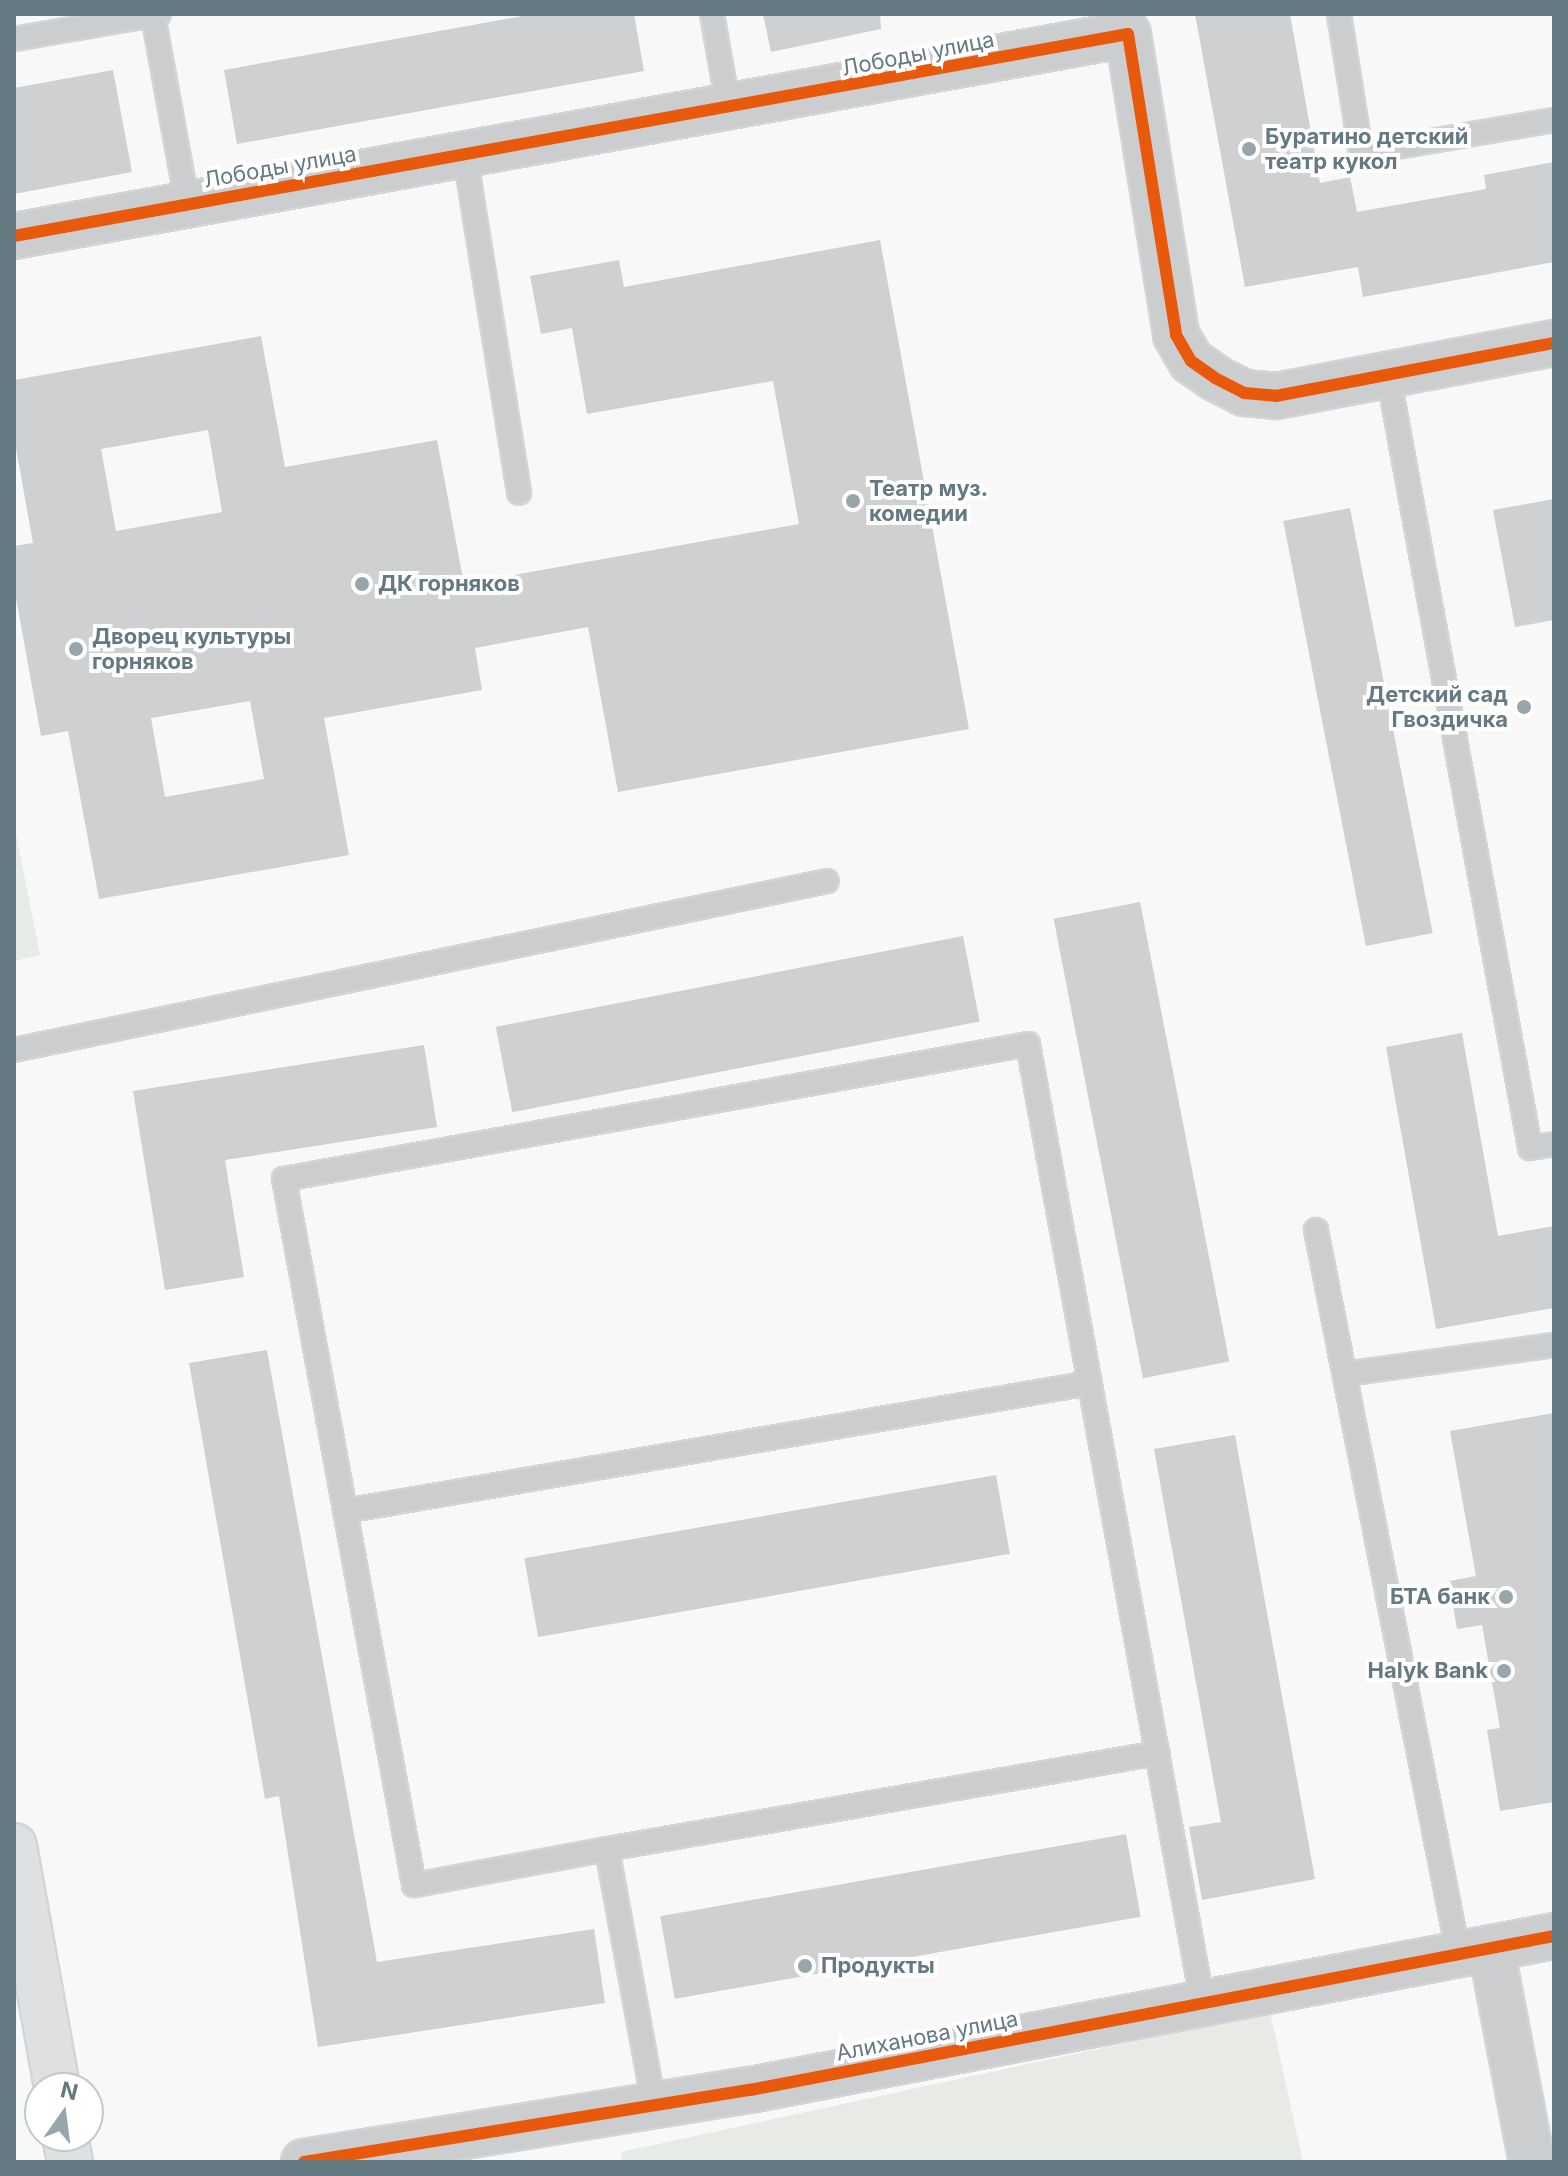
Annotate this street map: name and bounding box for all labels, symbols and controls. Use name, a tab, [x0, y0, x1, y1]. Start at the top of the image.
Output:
street label: Лободы улица	[840, 26, 996, 82]
place label: Буратино детский театр кукол	[1265, 123, 1468, 174]
marker: Буратино детский театр кукол	[1240, 140, 1258, 158]
street label: Лободы улица	[202, 141, 358, 193]
place label: Театр муз. комедии	[869, 475, 988, 526]
marker: Театр муз. комедии	[844, 492, 862, 510]
place label: ДК горняков	[378, 571, 520, 597]
marker: ДК горняков	[353, 575, 371, 593]
place label: Дворец культуры горняков	[92, 623, 291, 674]
marker: Дворец культуры горняков	[67, 640, 85, 658]
place label: Детский сад Гвоздичка	[1366, 681, 1508, 732]
marker: Детский сад Гвоздичка	[1515, 698, 1533, 716]
place label: БТА банк	[1390, 1584, 1490, 1610]
marker: БТА банк	[1497, 1588, 1515, 1606]
place label: Halyk Bank	[1368, 1658, 1488, 1684]
marker: Halyk Bank	[1495, 1662, 1513, 1680]
place label: Продукты	[821, 1953, 935, 1979]
marker: Продукты	[796, 1957, 814, 1975]
street label: Алиханова улица	[834, 2005, 1020, 2067]
north arrow	[24, 2072, 104, 2152]
text: N	[58, 2076, 81, 2105]

